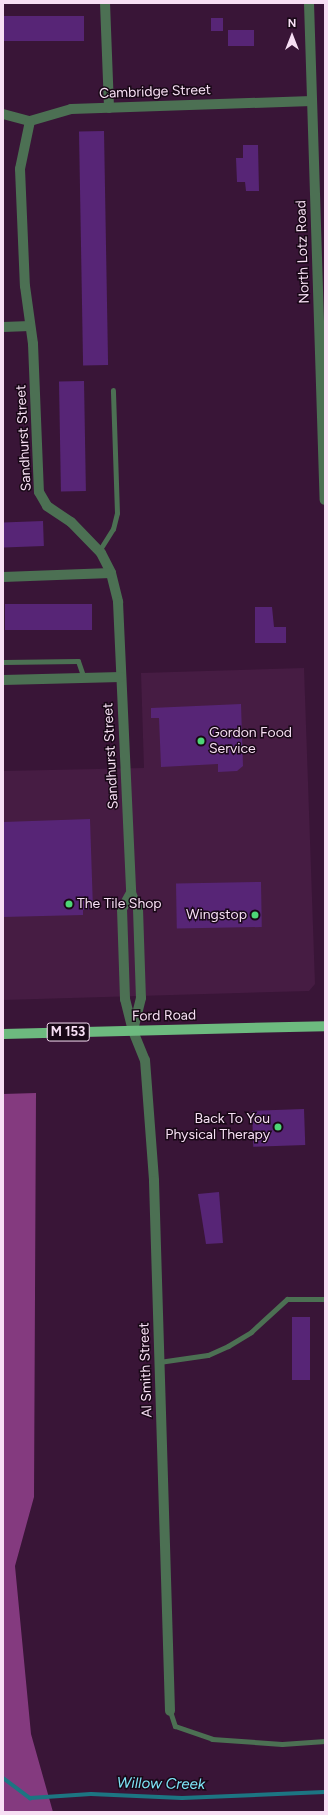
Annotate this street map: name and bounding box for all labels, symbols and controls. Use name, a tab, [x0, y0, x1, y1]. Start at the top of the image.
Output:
north arrow	[272, 16, 312, 56]
text: N	[288, 17, 296, 30]
street label: Cambridge Street	[99, 82, 211, 102]
street label: North Lotz Road	[293, 200, 313, 304]
street label: Sandhurst Street	[13, 384, 35, 492]
street label: Sandhurst Street	[100, 702, 122, 810]
place label: Gordon Food Service	[209, 725, 292, 758]
marker: Gordon Food Service	[196, 736, 206, 746]
place label: The Tile Shop	[77, 896, 162, 912]
marker: The Tile Shop	[64, 899, 74, 909]
place label: Wingstop	[186, 907, 247, 923]
marker: Wingstop	[250, 910, 260, 920]
street label: Ford Road	[132, 1007, 196, 1025]
road number: M 153	[46, 1021, 90, 1043]
place label: Back To You Physical Therapy	[165, 1111, 270, 1144]
marker: Back To You Physical Therapy	[273, 1122, 283, 1132]
street label: Al Smith Street	[136, 1322, 156, 1418]
water label: Willow Creek	[117, 1774, 205, 1794]

